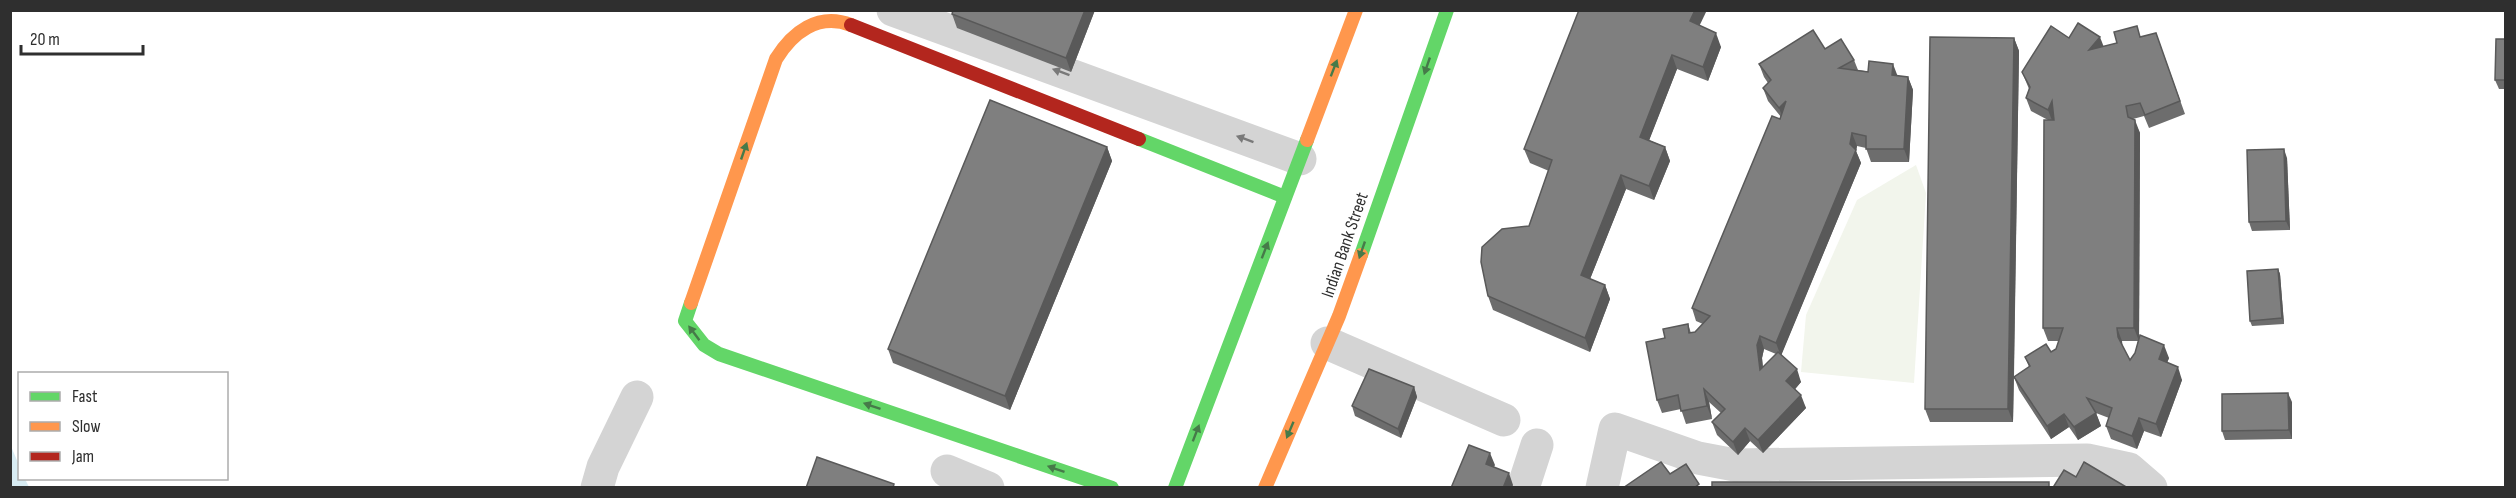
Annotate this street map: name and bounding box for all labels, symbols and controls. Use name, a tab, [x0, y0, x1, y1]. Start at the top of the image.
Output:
scale bar	[21, 18, 142, 56]
text: 20 m	[30, 29, 60, 50]
one-way arrow	[1422, 57, 1432, 75]
one-way arrow	[1330, 59, 1339, 77]
one-way arrow	[1052, 67, 1070, 77]
one-way arrow	[1236, 134, 1254, 143]
one-way arrow	[739, 142, 749, 160]
street label: Indian Bank Street	[1317, 189, 1373, 300]
one-way arrow	[1260, 241, 1270, 259]
one-way arrow	[1357, 241, 1367, 259]
one-way arrow	[687, 325, 700, 341]
legend	[18, 372, 228, 480]
text: Fast	[72, 386, 98, 407]
one-way arrow	[863, 400, 881, 410]
text: Slow	[72, 416, 101, 437]
one-way arrow	[1285, 422, 1294, 439]
one-way arrow	[1191, 424, 1201, 442]
text: Jam	[71, 446, 94, 467]
one-way arrow	[1047, 463, 1065, 473]

